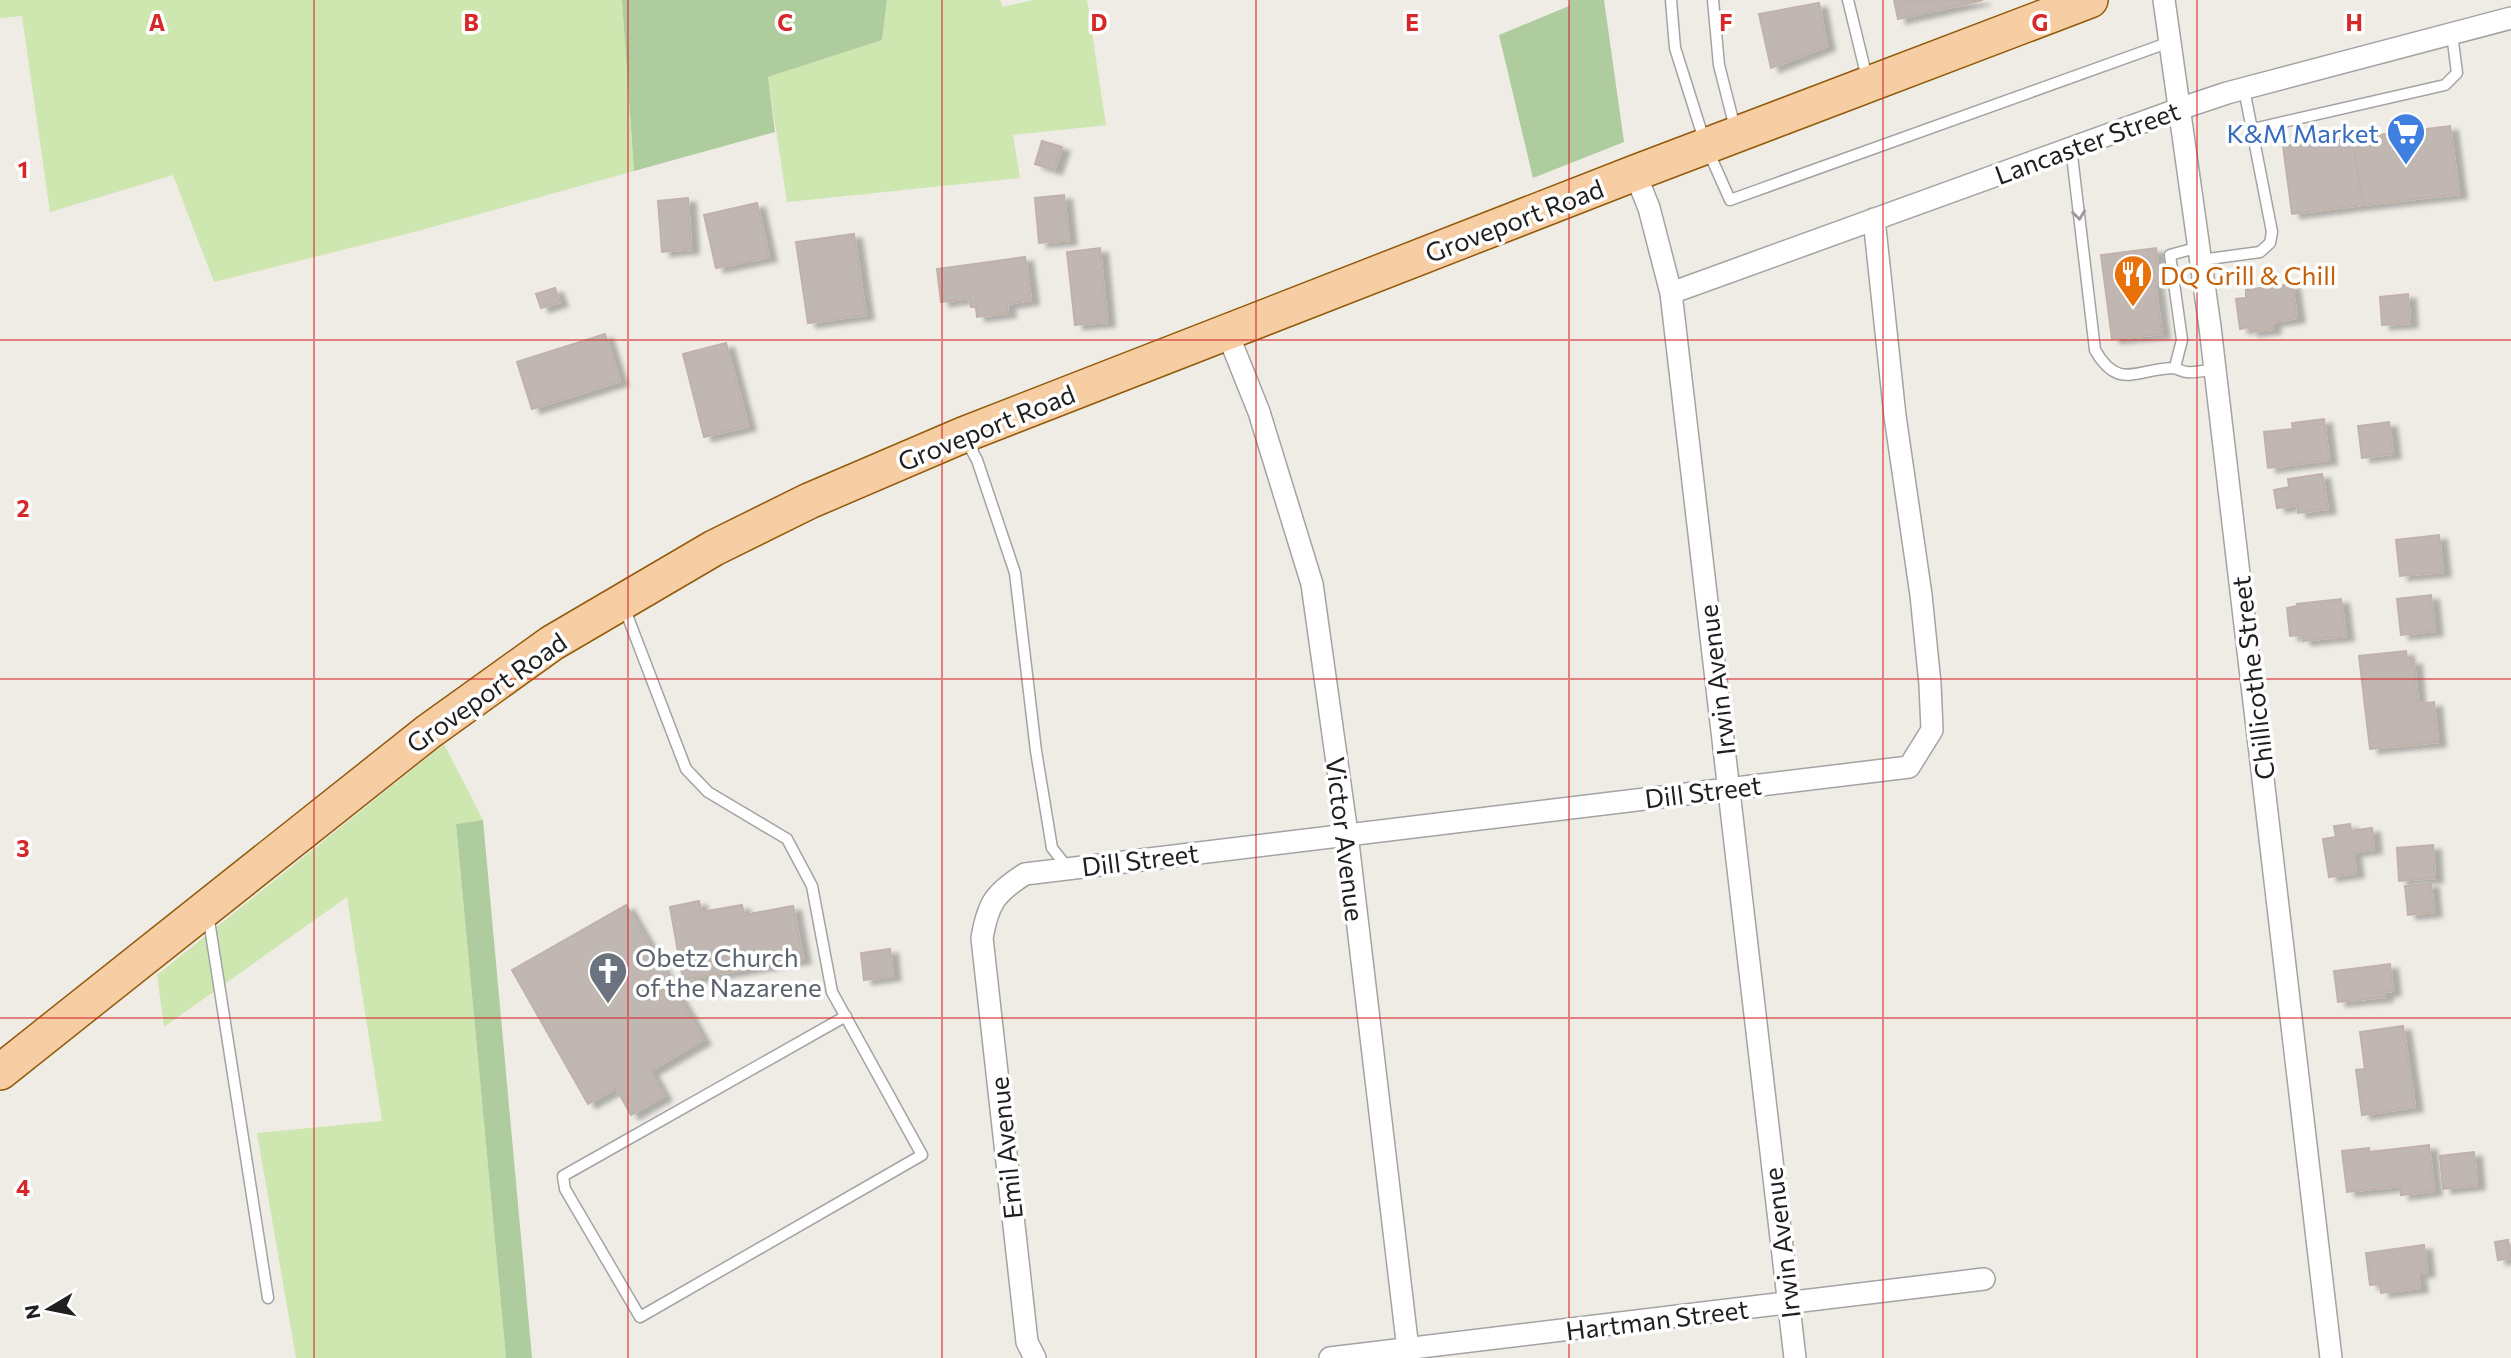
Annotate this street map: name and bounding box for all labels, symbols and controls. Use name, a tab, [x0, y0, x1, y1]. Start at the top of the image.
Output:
text: A	[149, 8, 166, 36]
text: B	[463, 8, 479, 36]
text: C	[777, 8, 793, 36]
text: D	[1091, 8, 1108, 36]
text: E	[1405, 8, 1419, 36]
text: F	[1719, 8, 1733, 36]
text: G	[2032, 8, 2048, 36]
text: H	[2345, 8, 2363, 36]
street label: Lancaster Street	[1990, 94, 2184, 190]
supermarket icon: K&M Market	[2385, 111, 2427, 166]
place label: K&M Market	[2227, 117, 2379, 148]
text: 1	[18, 155, 28, 183]
street label: Groveport Road	[1421, 172, 1607, 268]
one-way arrow	[2072, 209, 2087, 221]
restaurant icon: DQ Grill & Chill	[2112, 253, 2154, 308]
place label: DQ Grill & Chill	[2160, 259, 2336, 290]
street label: Groveport Road	[893, 377, 1079, 477]
text: 2	[16, 494, 30, 522]
street label: Chillicothe Street	[2224, 574, 2280, 782]
street label: Irwin Avenue	[1691, 603, 1741, 757]
street label: Groveport Road	[400, 625, 572, 759]
street label: Victor Avenue	[1321, 755, 1371, 923]
street label: Dill Street	[1643, 768, 1763, 814]
text: 3	[16, 834, 30, 862]
street label: Dill Street	[1080, 836, 1200, 882]
place label: Obetz Church of the Nazarene	[635, 941, 822, 1002]
church icon: Obetz Church of the Nazarene	[587, 950, 629, 1005]
street label: Emil Avenue	[982, 1075, 1028, 1221]
street label: Irwin Avenue	[1756, 1166, 1806, 1320]
text: 4	[16, 1173, 30, 1201]
north arrow	[14, 1274, 84, 1344]
street label: Hartman Street	[1564, 1292, 1750, 1346]
text: N	[19, 1303, 44, 1321]

